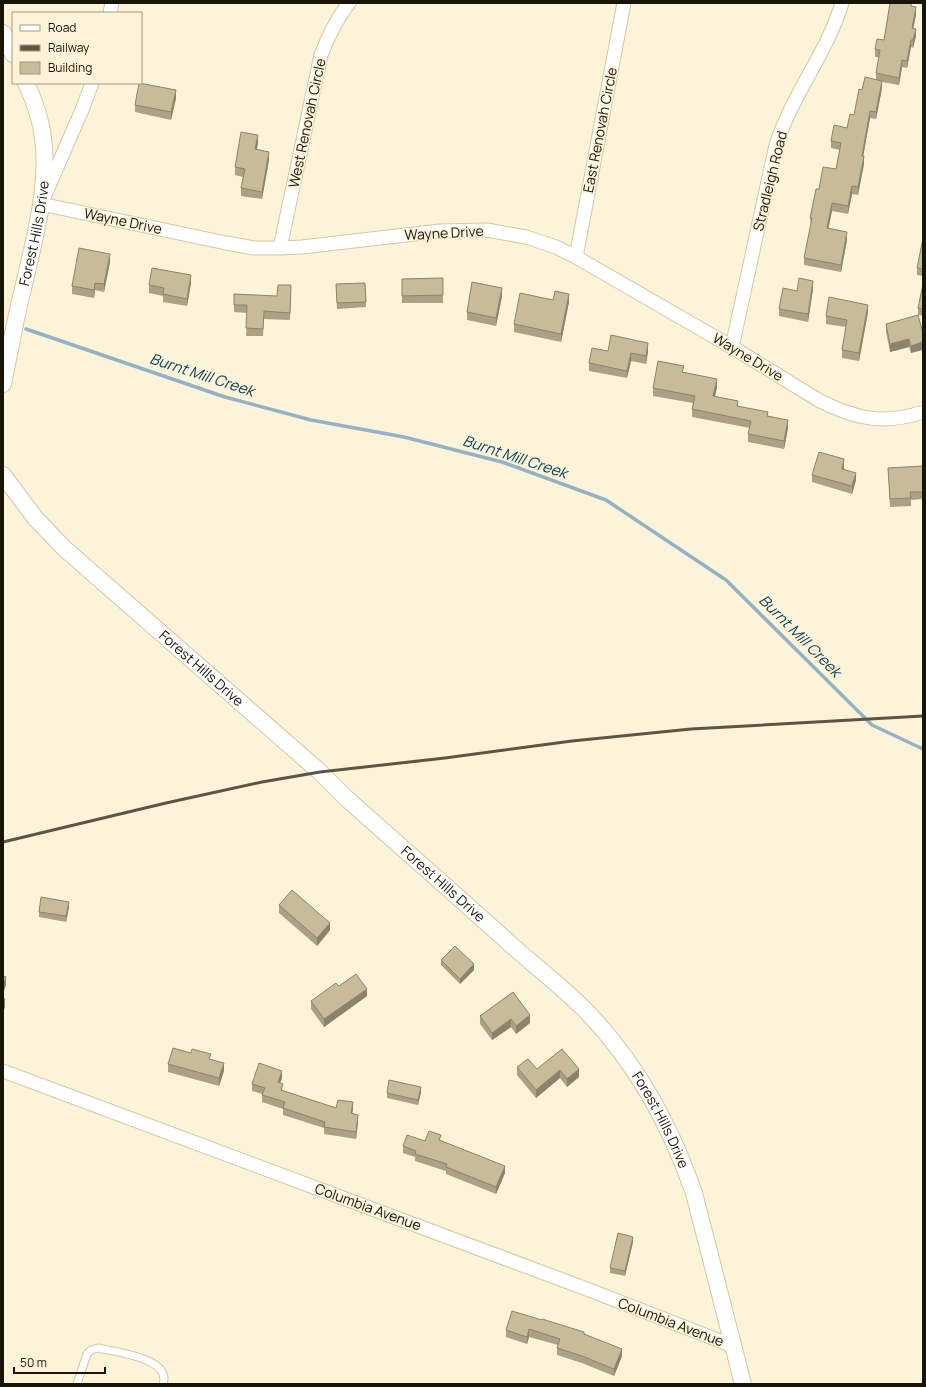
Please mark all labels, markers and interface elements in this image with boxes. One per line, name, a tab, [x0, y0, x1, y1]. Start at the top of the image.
legend	[12, 12, 142, 84]
text: Road	[48, 19, 76, 36]
text: Railway	[48, 39, 90, 56]
street label: West Renovah Circle	[283, 56, 330, 189]
text: Building	[48, 59, 92, 76]
street label: East Renovah Circle	[578, 66, 621, 194]
street label: Stradleigh Road	[748, 129, 791, 233]
street label: Forest Hills Drive	[14, 180, 53, 288]
street label: Wayne Drive	[82, 203, 164, 238]
street label: Wayne Drive	[404, 221, 484, 244]
street label: Wayne Drive	[709, 328, 787, 385]
water label: Burnt Mill Creek	[147, 348, 259, 402]
water label: Burnt Mill Creek	[460, 430, 572, 484]
water label: Burnt Mill Creek	[755, 590, 848, 683]
street label: Forest Hills Drive	[155, 626, 248, 710]
street label: Forest Hills Drive	[397, 841, 490, 926]
street label: Forest Hills Drive	[628, 1068, 694, 1171]
street label: Columbia Avenue	[312, 1178, 424, 1235]
street label: Columbia Avenue	[616, 1293, 727, 1350]
scale bar	[14, 1349, 105, 1375]
text: 50 m	[20, 1354, 47, 1371]

